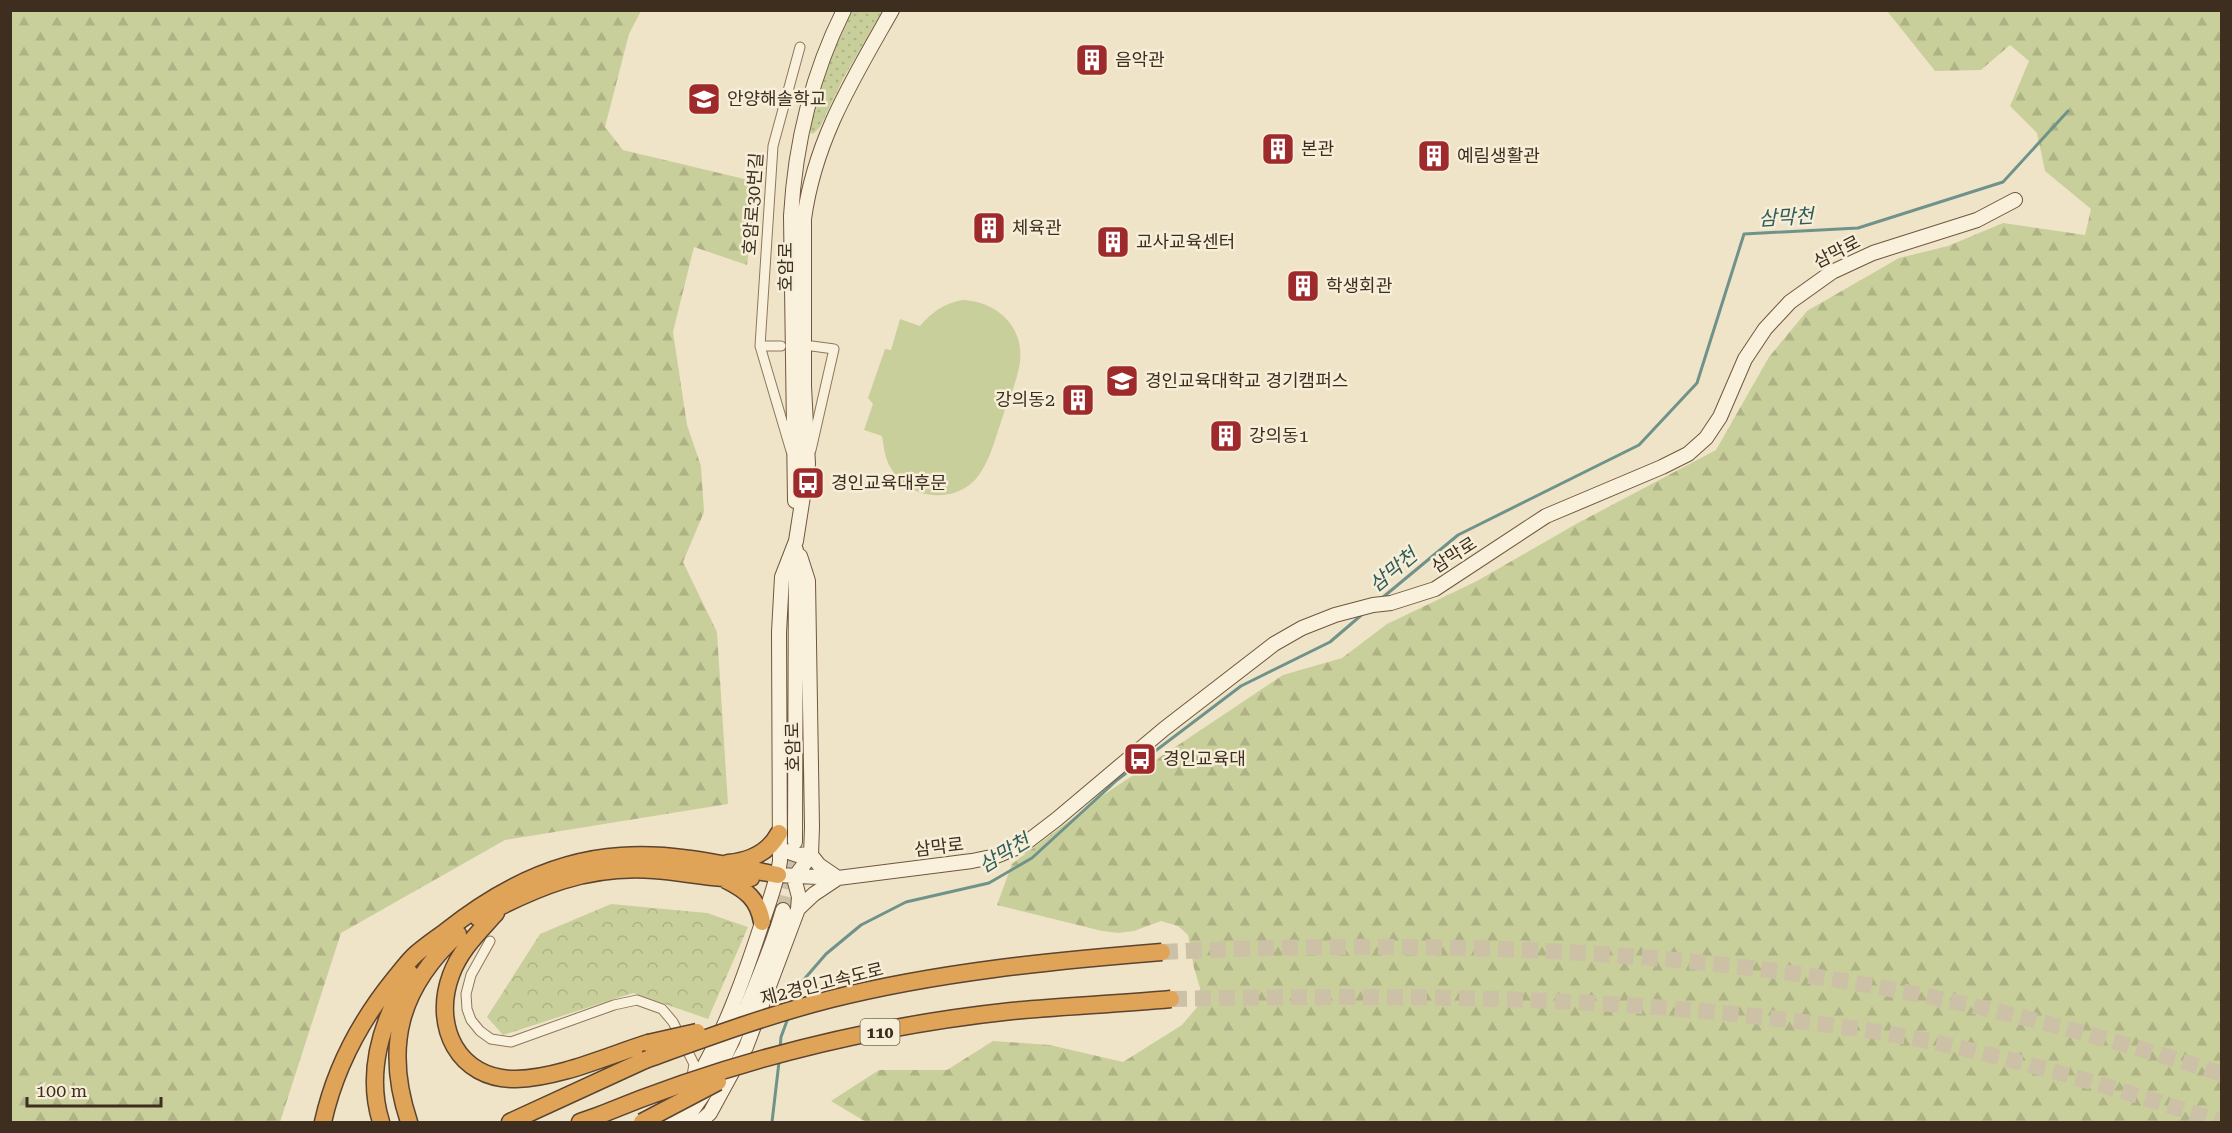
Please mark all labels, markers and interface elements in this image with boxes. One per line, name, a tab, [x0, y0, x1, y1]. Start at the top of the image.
building icon: 음악관	[1074, 42, 1110, 78]
place label: 음악관	[1115, 49, 1165, 70]
school or university icon: 안양해솔학교	[686, 81, 722, 117]
place label: 안양해솔학교	[727, 88, 826, 109]
building icon: 본관	[1260, 131, 1296, 167]
place label: 본관	[1301, 138, 1335, 159]
building icon: 예림생활관	[1416, 138, 1452, 174]
place label: 예림생활관	[1457, 145, 1540, 166]
street label: 호암로30번길	[738, 152, 767, 256]
water label: 삼막천	[1758, 203, 1817, 230]
building icon: 체육관	[971, 210, 1007, 246]
place label: 체육관	[1012, 217, 1062, 238]
building icon: 교사교육센터	[1095, 224, 1131, 260]
place label: 교사교육센터	[1136, 231, 1235, 252]
street label: 삼막로	[1810, 231, 1864, 272]
street label: 호암로	[775, 242, 796, 292]
building icon: 학생회관	[1285, 268, 1321, 304]
place label: 학생회관	[1326, 275, 1393, 296]
school or university icon: 경인교육대학교 경기캠퍼스	[1104, 363, 1140, 399]
place label: 경인교육대학교 경기캠퍼스	[1145, 370, 1348, 391]
building icon: 강의동2	[1060, 382, 1096, 418]
place label: 강의동2	[995, 389, 1055, 410]
building icon: 강의동1	[1208, 418, 1244, 454]
place label: 강의동1	[1249, 425, 1309, 446]
bus stop icon: 경인교육대후문	[790, 465, 826, 501]
place label: 경인교육대후문	[831, 472, 947, 493]
street label: 삼막로	[1427, 532, 1480, 577]
water label: 삼막천	[1364, 541, 1424, 597]
street label: 호암로	[782, 722, 803, 772]
bus stop icon: 경인교육대	[1122, 741, 1158, 777]
place label: 경인교육대	[1163, 748, 1246, 769]
water label: 삼막천	[974, 827, 1036, 878]
street label: 삼막로	[913, 833, 965, 860]
street label: 제2경인고속도로	[758, 958, 886, 1009]
road number: 110	[860, 1019, 900, 1045]
scale bar	[27, 1070, 160, 1108]
text: 100 m	[36, 1080, 87, 1101]

